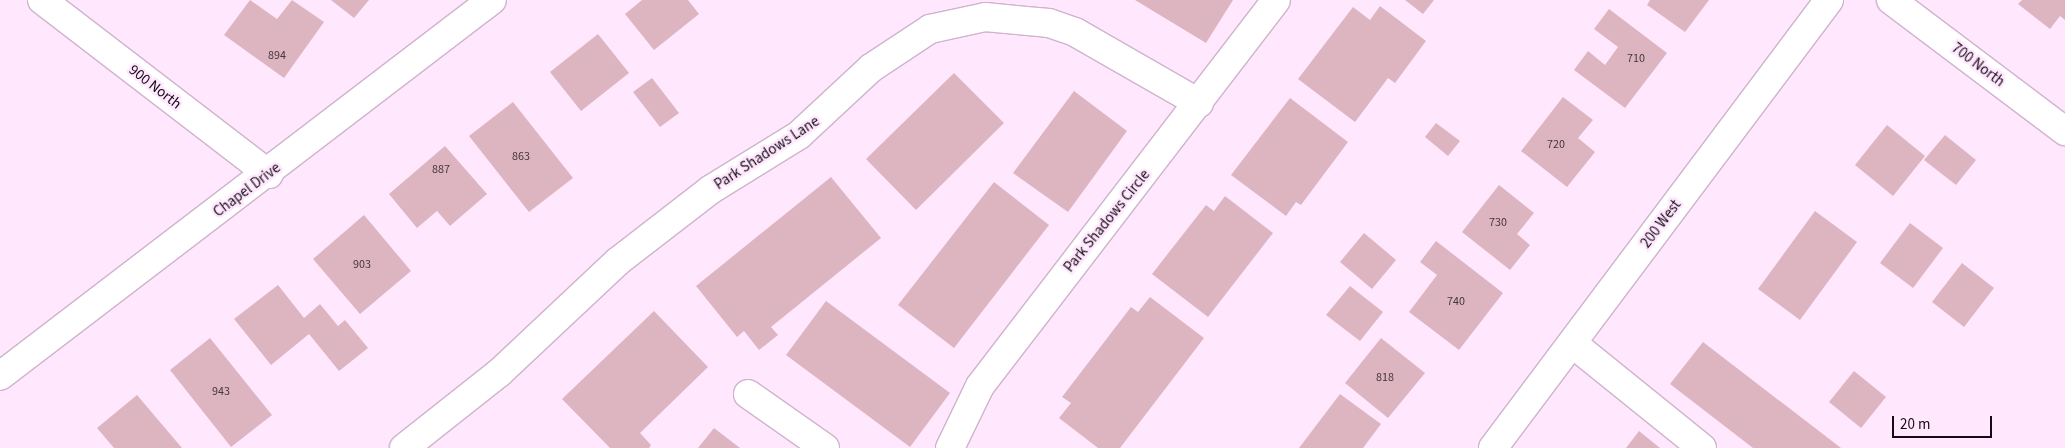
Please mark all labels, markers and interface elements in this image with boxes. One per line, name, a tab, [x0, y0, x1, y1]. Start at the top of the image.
street label: 700 North	[1948, 39, 2008, 91]
house number: 894	[268, 49, 286, 63]
house number: 710	[1627, 52, 1645, 66]
street label: 900 North	[125, 61, 185, 113]
street label: Park Shadows Lane	[711, 112, 823, 194]
house number: 720	[1547, 138, 1565, 152]
house number: 863	[512, 150, 530, 164]
street label: Chapel Drive	[210, 159, 284, 221]
house number: 887	[432, 163, 450, 177]
street label: Park Shadows Circle	[1060, 166, 1154, 276]
street label: 200 West	[1637, 196, 1685, 252]
house number: 730	[1489, 216, 1507, 230]
house number: 903	[353, 258, 371, 272]
house number: 740	[1447, 295, 1465, 309]
house number: 818	[1376, 371, 1394, 385]
house number: 943	[212, 385, 230, 399]
scale bar	[1895, 406, 1995, 438]
text: 20 m	[1900, 414, 1930, 435]

